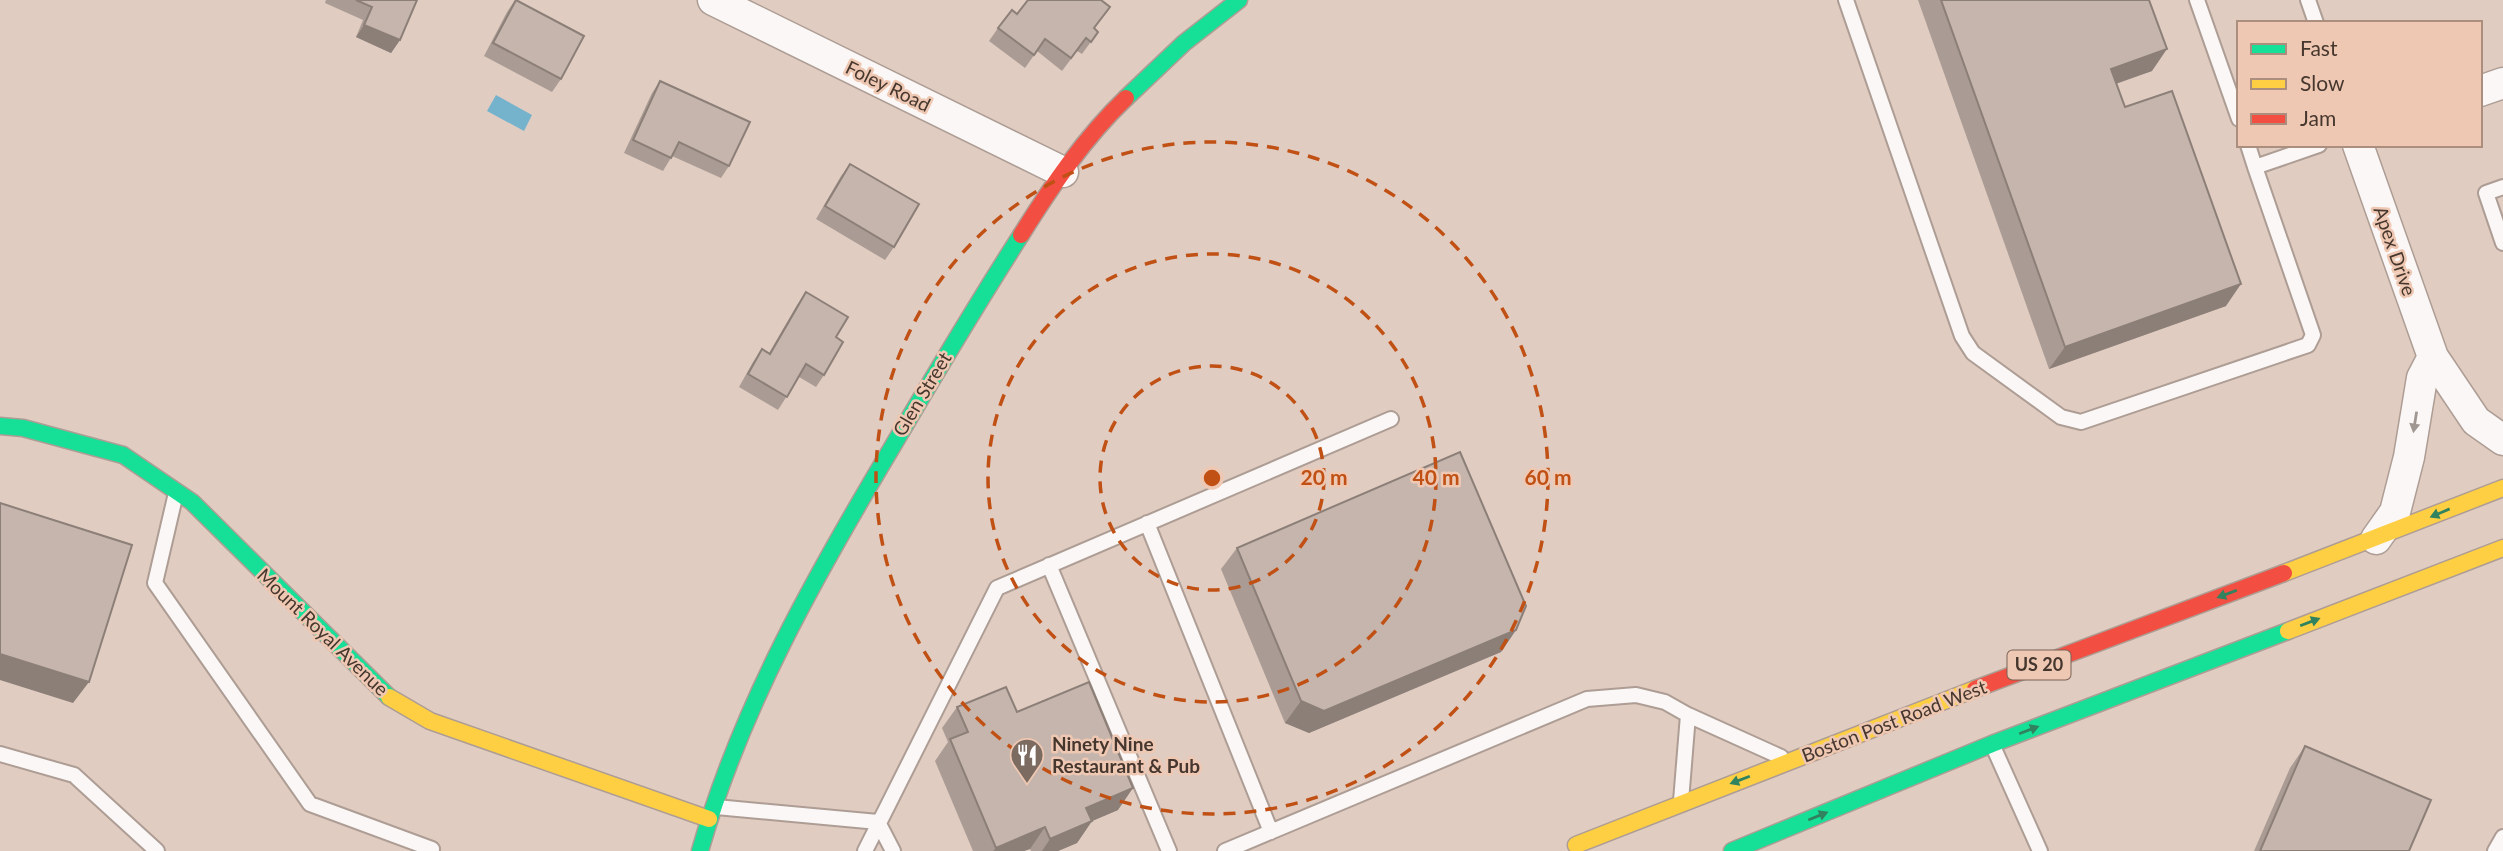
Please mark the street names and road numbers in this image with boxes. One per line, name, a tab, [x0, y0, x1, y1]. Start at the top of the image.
street label: Foley Road	[842, 55, 934, 116]
street label: Apex Drive	[2369, 203, 2421, 299]
street label: Glen Street	[888, 347, 956, 440]
street label: Mount Royal Avenue	[253, 563, 394, 700]
road number: US 20	[2008, 650, 2070, 680]
street label: Boston Post Road West	[1798, 675, 1990, 766]

